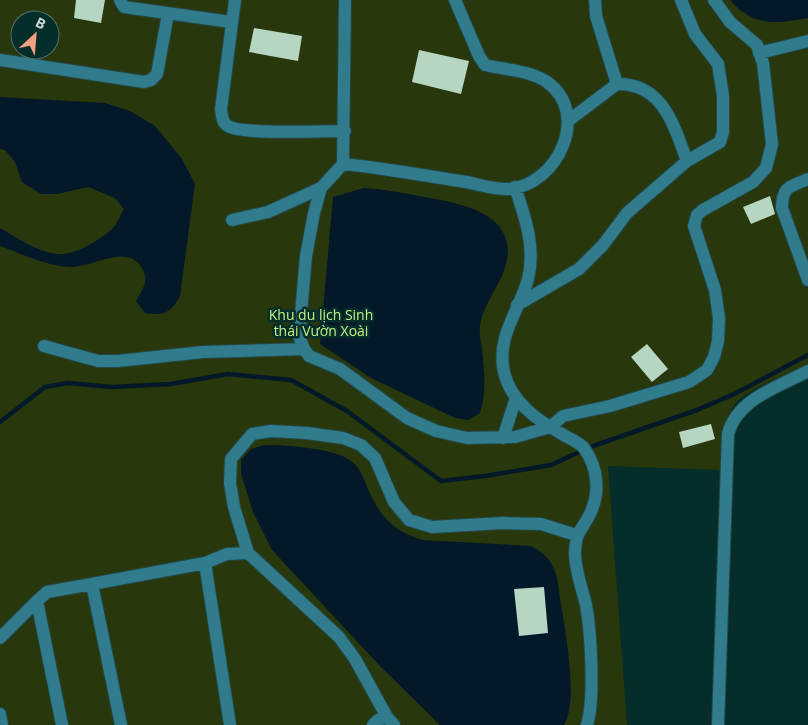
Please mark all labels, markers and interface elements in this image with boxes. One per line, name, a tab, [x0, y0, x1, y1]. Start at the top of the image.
north arrow	[10, 10, 60, 60]
text: B	[33, 12, 49, 33]
park label: Khu du lịch Sinh thái Vườn Xoài	[269, 305, 373, 340]

